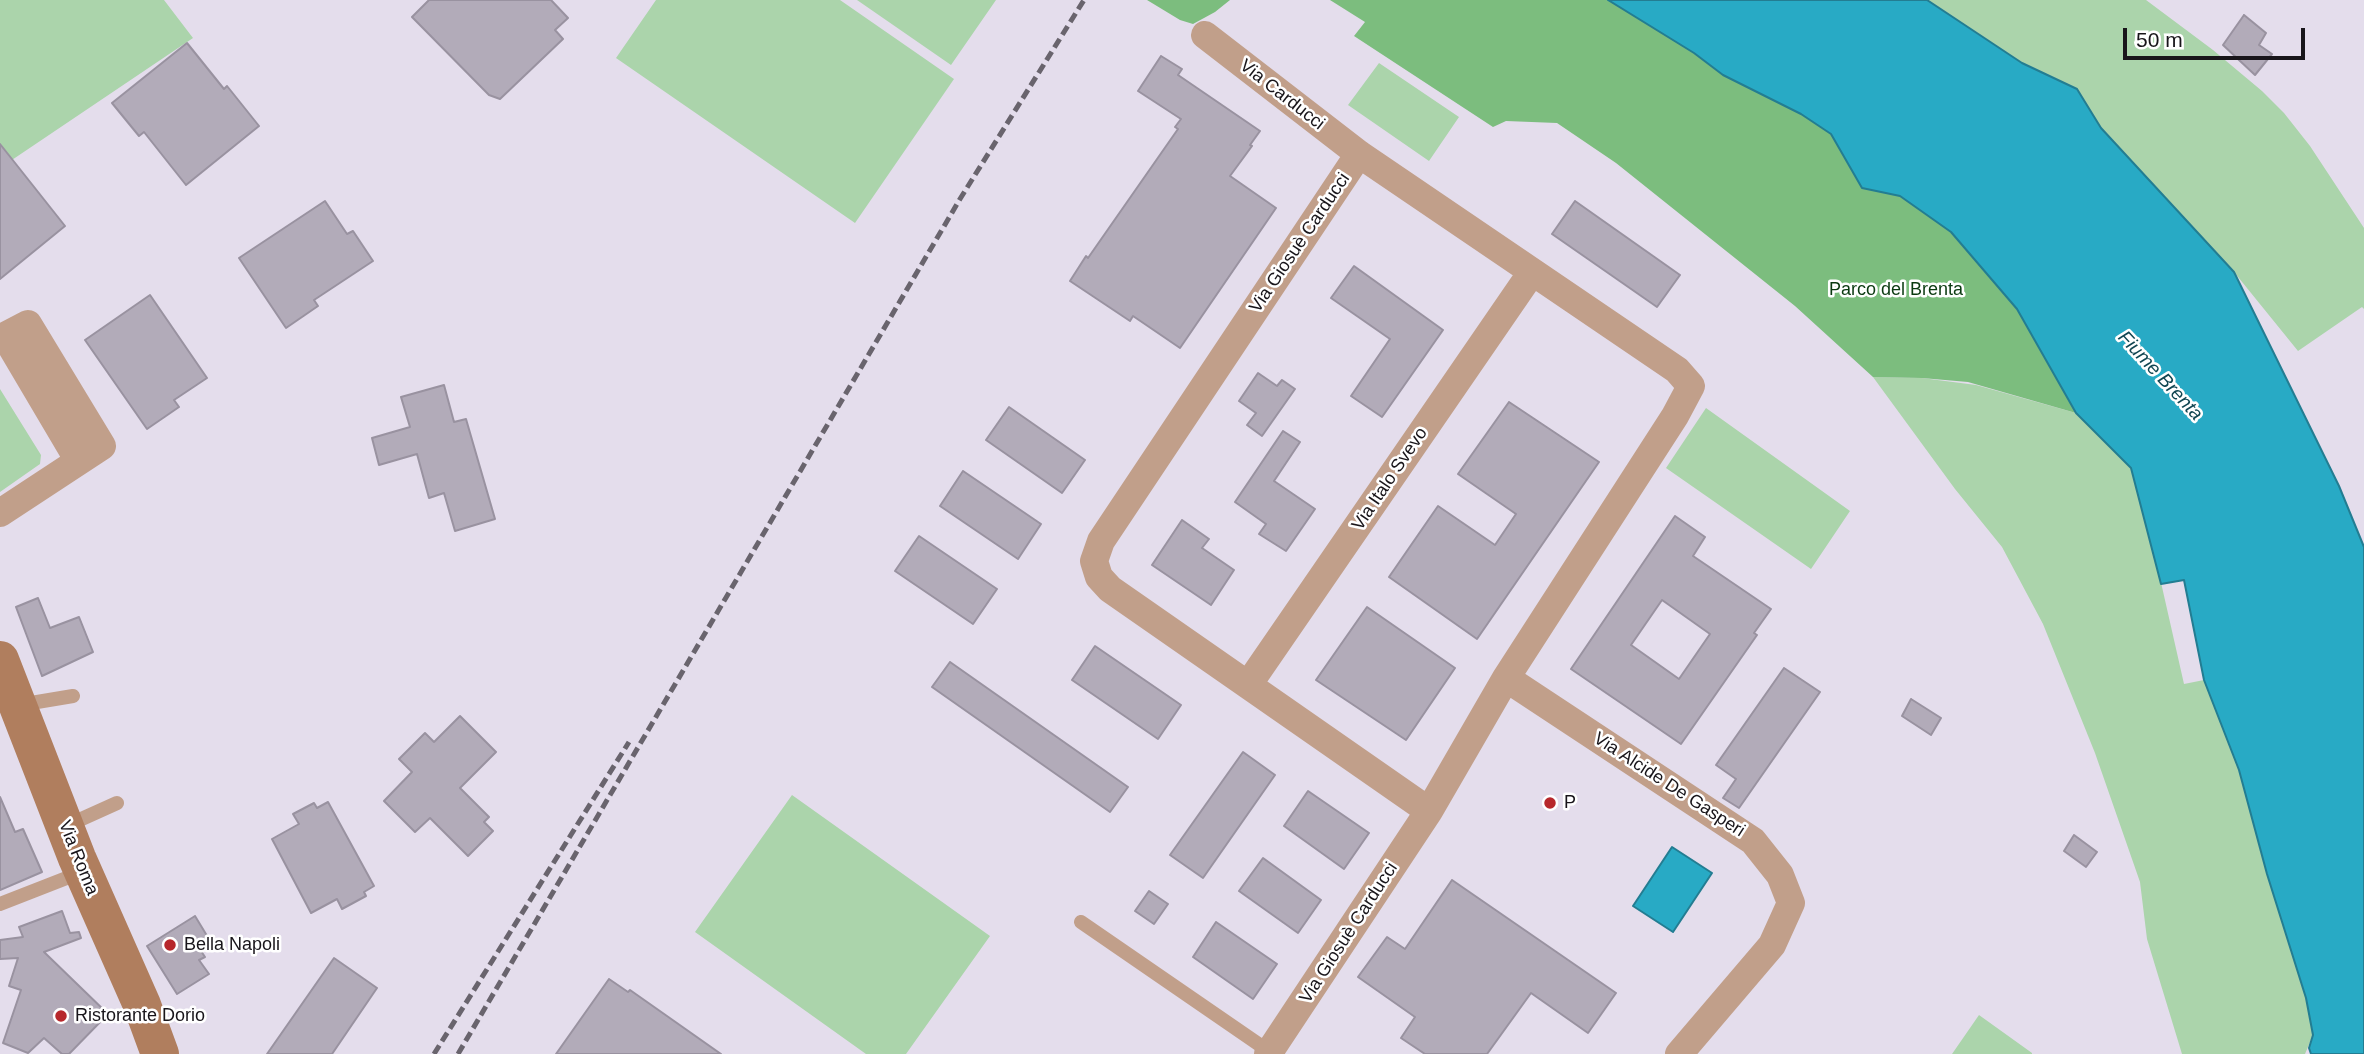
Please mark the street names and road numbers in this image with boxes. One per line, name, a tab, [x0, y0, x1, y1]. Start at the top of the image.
street label: Via Carducci	[1235, 55, 1329, 135]
street label: Via Giosuè Carducci	[1245, 169, 1355, 317]
street label: Via Italo Svevo	[1348, 423, 1432, 535]
street label: Via Alcide De Gasperi	[1589, 728, 1749, 842]
street label: Via Roma	[53, 817, 103, 899]
street label: Via Giosuè Carducci	[1295, 858, 1403, 1008]

